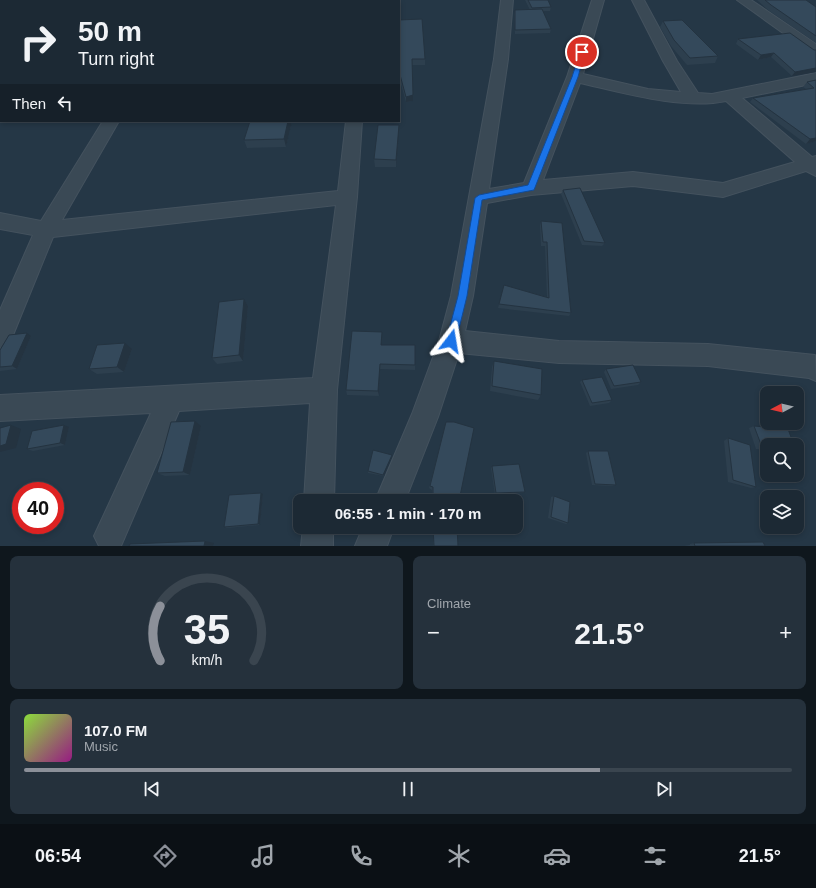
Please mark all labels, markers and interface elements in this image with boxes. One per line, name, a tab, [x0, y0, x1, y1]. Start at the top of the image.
icon: right	[12, 16, 64, 68]
text: 50 m	[78, 16, 142, 47]
pin	[565, 35, 599, 69]
icon: arrive	[571, 41, 593, 63]
text: Turn right	[78, 49, 154, 69]
icon: left	[54, 92, 76, 114]
text: Then	[12, 95, 46, 112]
position arrow	[430, 320, 472, 362]
north arrow	[760, 386, 804, 430]
map controls	[760, 386, 804, 534]
button: search	[760, 438, 804, 482]
speed limit sign: 40	[12, 482, 64, 534]
button: layers	[760, 490, 804, 534]
text: 06:55 · 1 min · 170 m	[335, 505, 481, 522]
text: Climate	[427, 596, 471, 611]
text: 35	[183, 605, 230, 652]
text: 21.5°	[574, 617, 645, 650]
text: −	[427, 620, 440, 645]
text: +	[779, 620, 792, 645]
text: km/h	[191, 651, 222, 667]
text: 107.0 FM	[84, 722, 147, 739]
text: Music	[84, 739, 118, 754]
icon: previous	[141, 778, 163, 800]
icon: pause	[397, 778, 419, 800]
icon: next	[653, 778, 675, 800]
icon: directions	[151, 842, 179, 870]
icon: music	[249, 842, 277, 870]
icon: phone	[347, 842, 375, 870]
icon: climate	[445, 842, 473, 870]
icon: car	[543, 842, 571, 870]
icon: filters	[641, 842, 669, 870]
text: 06:54	[35, 846, 81, 866]
text: 21.5°	[739, 846, 781, 866]

